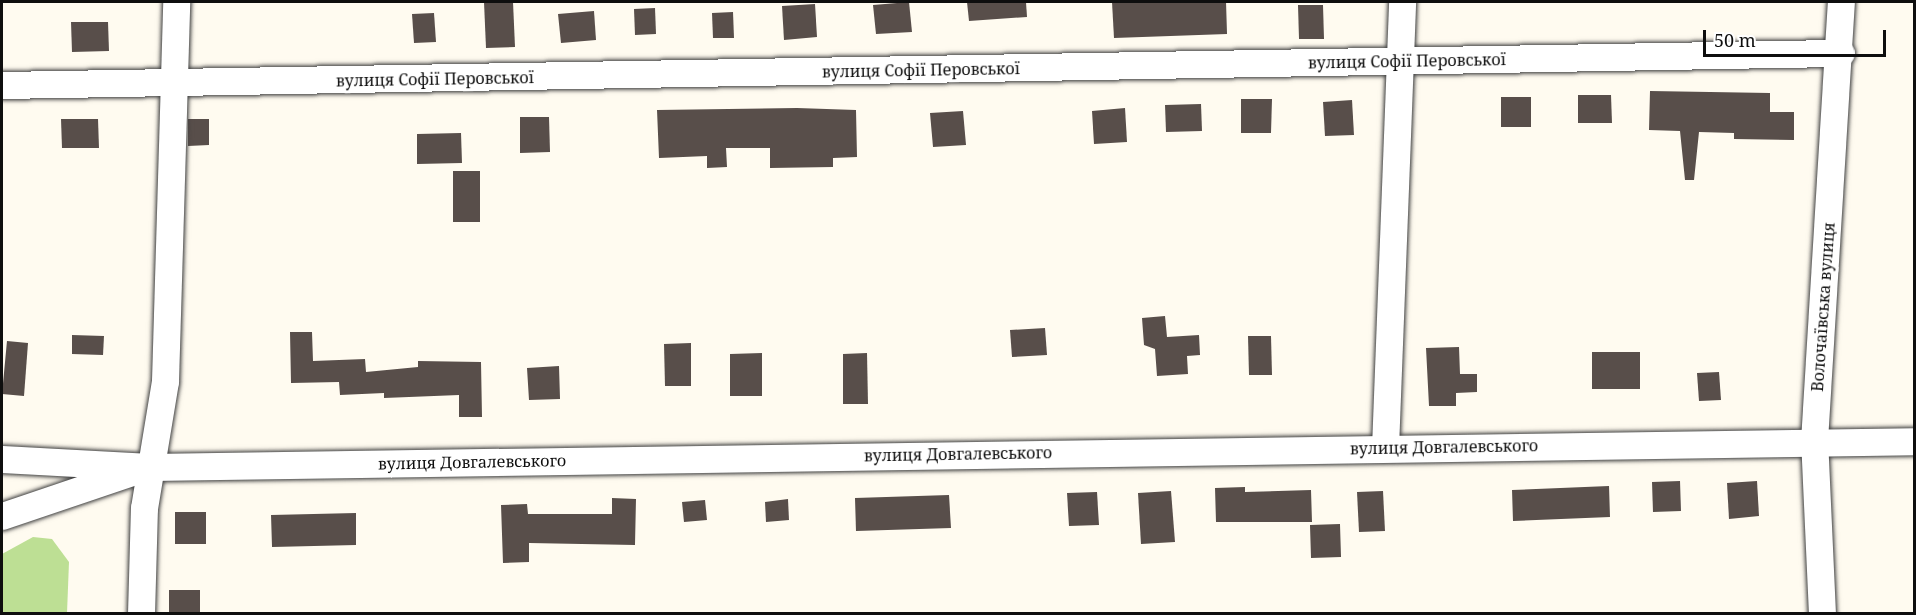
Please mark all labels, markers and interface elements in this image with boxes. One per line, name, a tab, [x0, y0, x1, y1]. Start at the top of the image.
scale bar	[1706, 18, 1889, 56]
text: 50 m	[1714, 28, 1756, 52]
street label: вулиця Софії Перовської	[1308, 50, 1506, 72]
street label: вулиця Софії Перовської	[822, 59, 1020, 81]
street label: вулиця Софії Перовської	[336, 68, 534, 90]
street label: Волочаївська вулиця	[1807, 222, 1839, 392]
street label: вулиця Довгалевського	[1350, 436, 1538, 458]
street label: вулиця Довгалевського	[864, 443, 1052, 465]
street label: вулиця Довгалевського	[378, 451, 566, 473]

